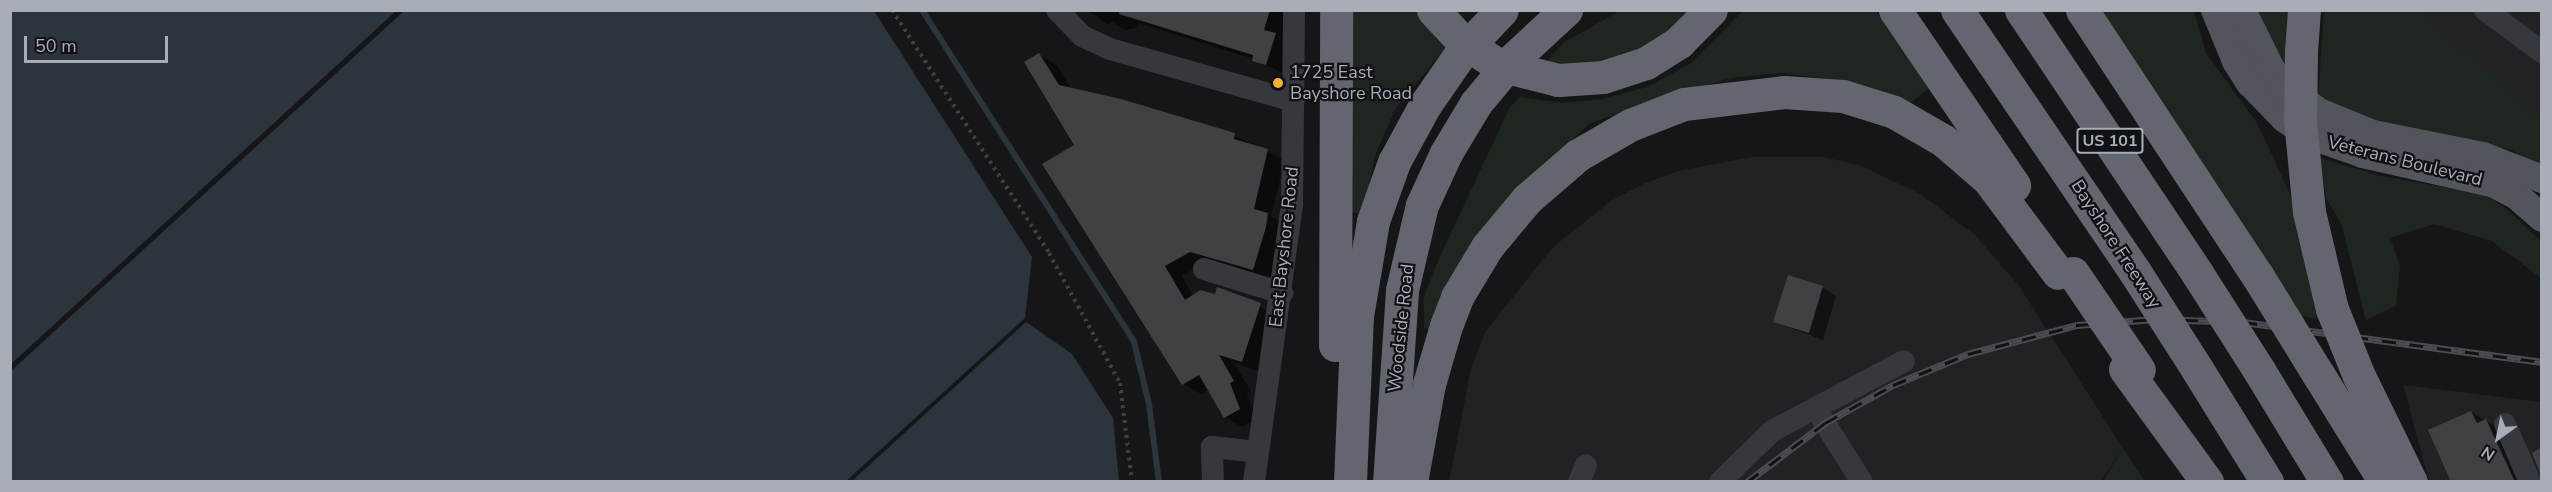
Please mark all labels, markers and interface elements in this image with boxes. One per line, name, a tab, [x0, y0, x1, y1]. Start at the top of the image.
scale bar	[27, 24, 171, 62]
text: 50 m	[35, 34, 77, 58]
place label: 1725 East Bayshore Road	[1290, 62, 1412, 104]
marker: 1725 East Bayshore Road	[1271, 76, 1285, 90]
road number: US 101	[2076, 128, 2144, 154]
street label: Veterans Boulevard	[2325, 131, 2485, 191]
street label: East Bayshore Road	[1265, 166, 1303, 328]
street label: Bayshore Freeway	[2066, 176, 2166, 312]
street label: Woodside Road	[1384, 263, 1418, 393]
north arrow	[2468, 408, 2528, 468]
text: N	[2477, 441, 2499, 466]

